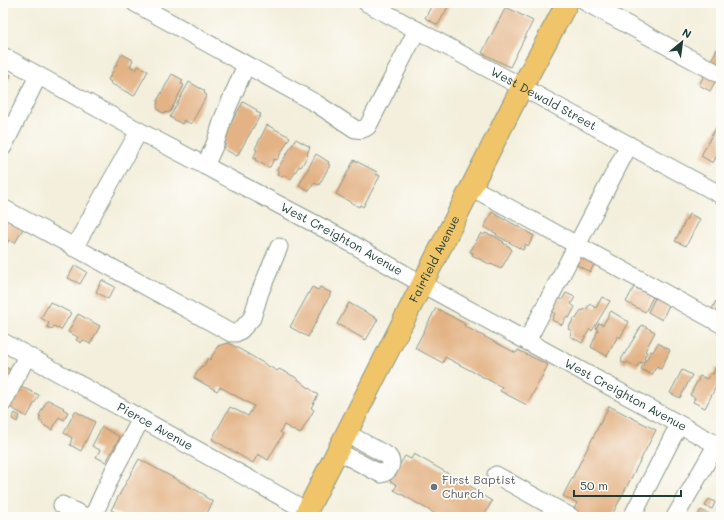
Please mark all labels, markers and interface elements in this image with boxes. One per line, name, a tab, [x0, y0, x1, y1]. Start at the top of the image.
north arrow	[662, 22, 702, 62]
text: N	[680, 24, 694, 41]
street label: West Dewald Street	[488, 63, 600, 133]
street label: West Creighton Avenue	[278, 198, 406, 278]
street label: Fairfield Avenue	[405, 212, 463, 305]
street label: West Creighton Avenue	[562, 354, 690, 434]
street label: Pierce Avenue	[115, 398, 196, 453]
place label: First Baptist Church	[442, 471, 516, 501]
scale bar	[574, 472, 681, 498]
text: 50 m	[580, 477, 608, 493]
marker: First Baptist Church	[429, 482, 439, 492]

